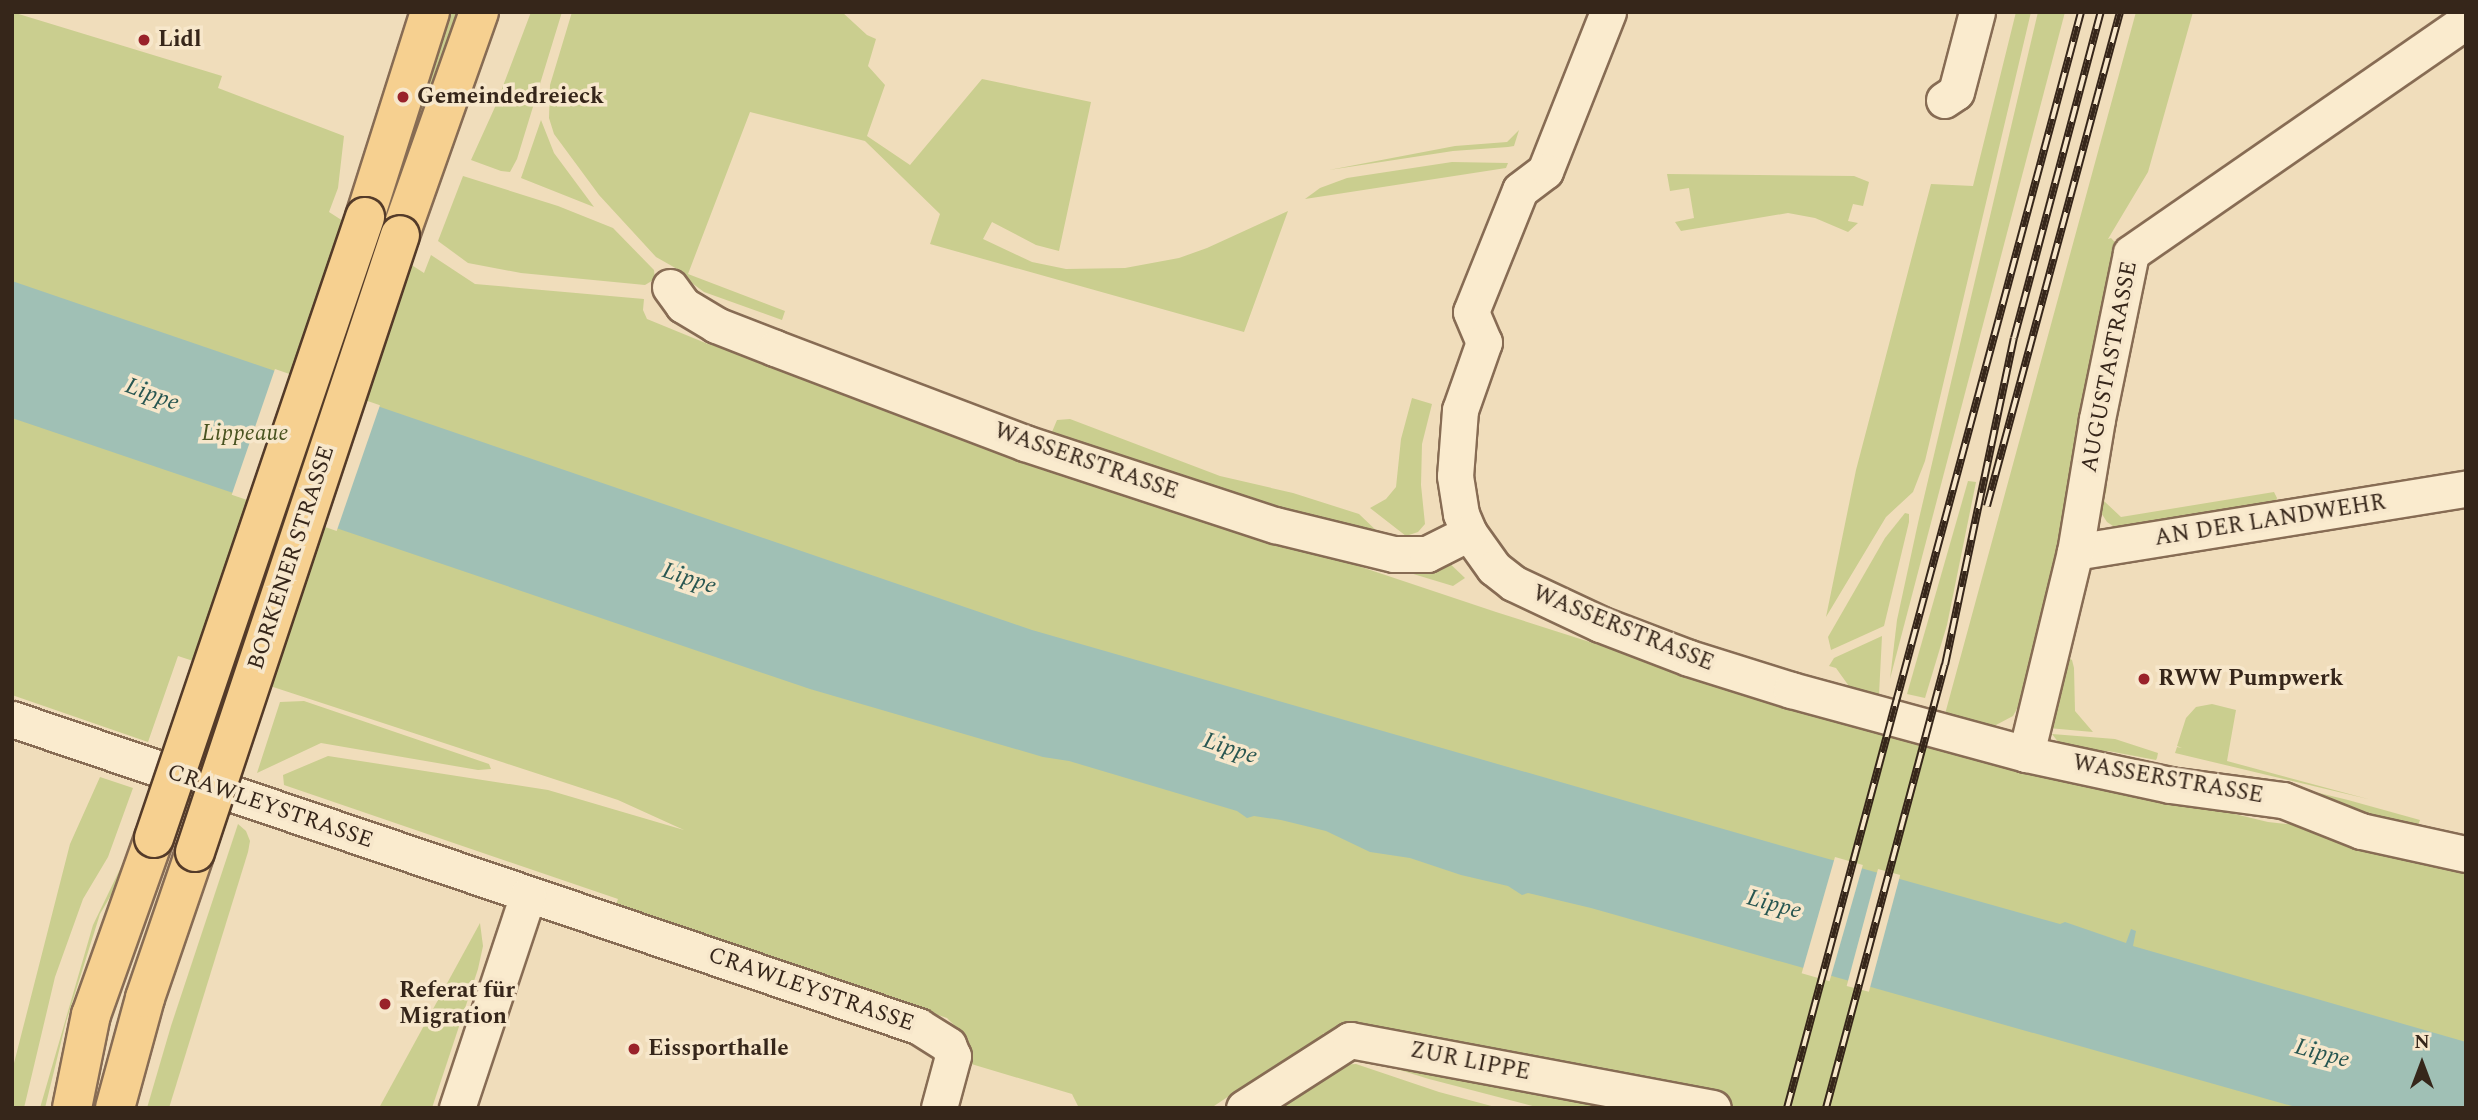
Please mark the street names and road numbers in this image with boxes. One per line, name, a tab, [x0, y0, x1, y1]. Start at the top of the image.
street label: AUGUSTASTRASSE	[2076, 259, 2144, 475]
street label: WASSERSTRASSE	[990, 418, 1182, 506]
street label: BORKENER STRASSE	[243, 442, 341, 674]
street label: AN DER LANDWEHR	[2153, 489, 2387, 553]
street label: WASSERSTRASSE	[1528, 580, 1718, 678]
street label: WASSERSTRASSE	[2071, 750, 2265, 810]
street label: CRAWLEYSTRASSE	[164, 759, 376, 855]
street label: CRAWLEYSTRASSE	[705, 942, 917, 1038]
street label: ZUR LIPPE	[1408, 1037, 1532, 1087]

